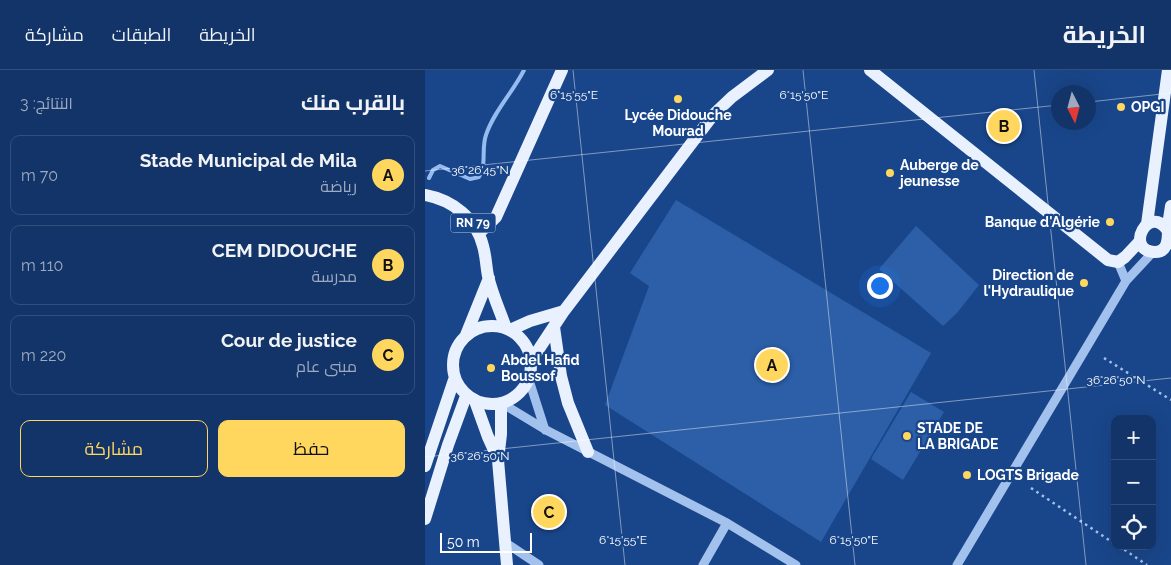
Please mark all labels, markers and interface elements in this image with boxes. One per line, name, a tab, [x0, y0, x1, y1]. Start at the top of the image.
text: الخريطة	[1063, 20, 1146, 49]
text: مشاركة	[25, 24, 84, 45]
text: الطبقات	[112, 24, 171, 45]
text: الخريطة	[199, 24, 256, 45]
north arrow	[1051, 85, 1096, 130]
text: 6°15'55"E	[550, 88, 598, 102]
text: 6°15'50"E	[780, 88, 828, 102]
text: بالقرب منك	[301, 90, 405, 115]
marker: Lycée Didouche Mourad	[672, 93, 684, 105]
text: النتائج: 3	[20, 94, 73, 113]
place label: OPGI	[1131, 99, 1164, 115]
marker: OPGI	[1115, 101, 1127, 113]
place label: Lycée Didouche Mourad	[624, 107, 732, 139]
pin: B	[988, 107, 1020, 145]
text: Stade Municipal de Mila	[140, 149, 357, 171]
place label: Auberge de jeunesse	[898, 157, 979, 189]
text: 36°26'45"N	[451, 163, 509, 177]
text: 70 m	[21, 166, 58, 185]
text: A	[383, 166, 393, 185]
marker: Auberge de jeunesse	[884, 167, 896, 179]
text: رياضة	[320, 177, 357, 196]
road number: RN 79	[451, 214, 495, 232]
place label: Banque d'Algérie	[985, 214, 1101, 230]
marker: Banque d'Algérie	[1104, 216, 1116, 228]
text: CEM DIDOUCHE	[212, 239, 357, 261]
text: 110 m	[21, 256, 63, 275]
text: B	[383, 256, 393, 275]
text: مدرسة	[311, 267, 357, 286]
place label: Direction de l'Hydraulique	[984, 267, 1075, 299]
your location	[867, 273, 893, 299]
marker: Direction de l'Hydraulique	[1078, 277, 1090, 289]
text: Cour de justice	[221, 329, 357, 351]
text: 220 m	[21, 346, 66, 365]
text: C	[383, 346, 394, 365]
pin: A	[756, 346, 788, 384]
place label: Abdel Hafid Boussof	[501, 352, 579, 384]
text: مبنى عام	[296, 357, 357, 376]
marker: Abdel Hafid Boussof	[485, 362, 497, 374]
text: 36°26'50"N	[1086, 373, 1146, 387]
map controls	[1111, 415, 1156, 550]
button: +	[1111, 415, 1156, 460]
button: مشاركة	[20, 420, 208, 477]
button: حفظ	[218, 420, 405, 477]
place label: STADE DE LA BRIGADE	[917, 420, 998, 452]
marker: STADE DE LA BRIGADE	[901, 430, 913, 442]
text: 36°26'50"N	[450, 449, 510, 463]
button: −	[1111, 460, 1156, 505]
place label: LOGTS Brigade	[977, 467, 1080, 483]
marker: LOGTS Brigade	[961, 469, 973, 481]
pin: C	[533, 493, 565, 531]
button: locate	[1111, 505, 1156, 550]
scale bar	[440, 530, 533, 553]
text: 6°15'55"E	[599, 533, 647, 547]
text: 6°15'50"E	[830, 533, 878, 547]
text: 50 m	[447, 534, 480, 550]

